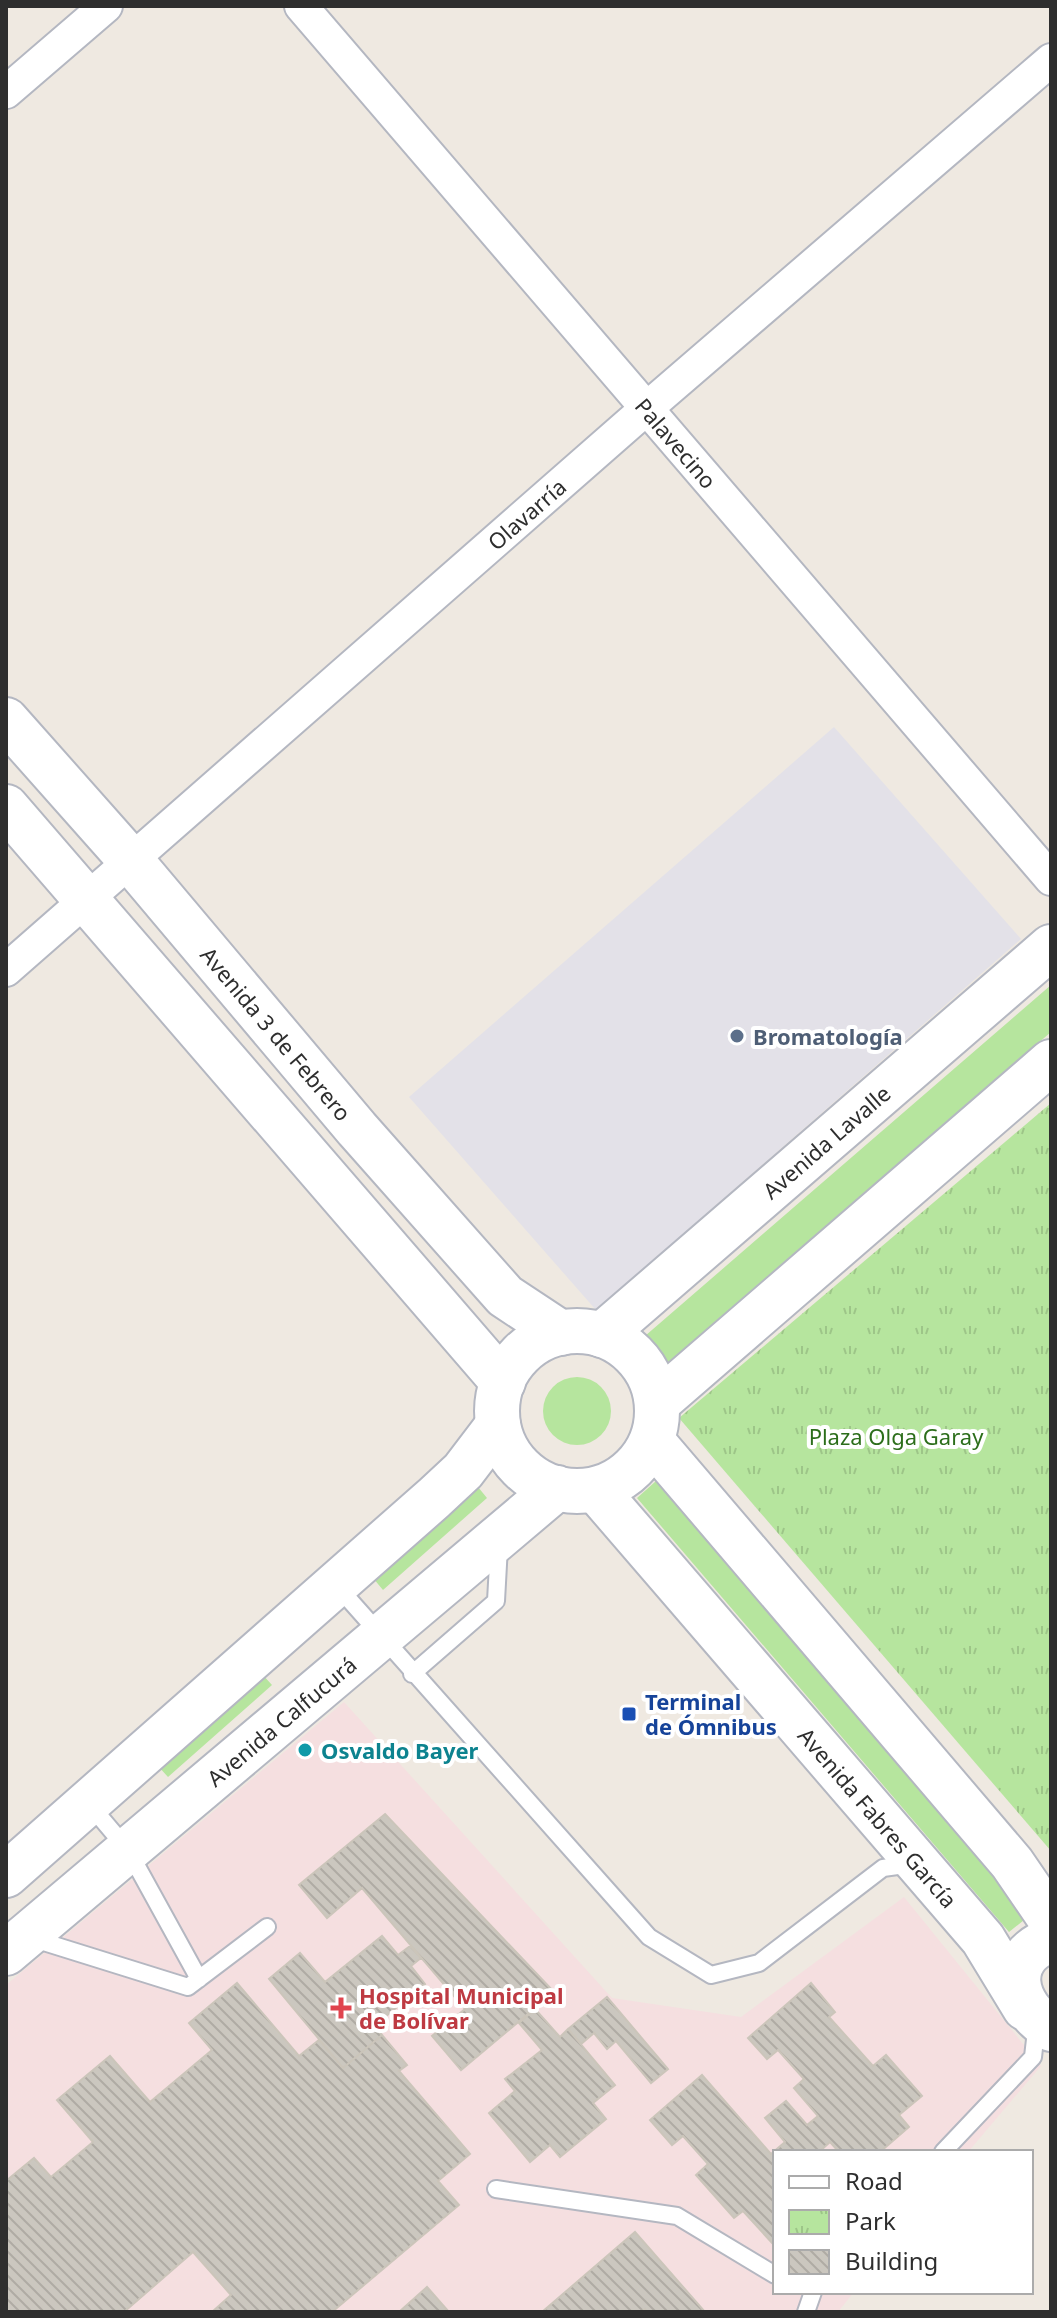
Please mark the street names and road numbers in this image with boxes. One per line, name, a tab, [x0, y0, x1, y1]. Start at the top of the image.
street label: Palavecino	[629, 391, 724, 495]
street label: Olavarría	[481, 471, 572, 556]
street label: Avenida 3 de Febrero	[194, 940, 358, 1127]
street label: Avenida Lavalle	[756, 1078, 896, 1205]
street label: Avenida Calfucurá	[200, 1649, 362, 1793]
street label: Avenida Fabres García	[792, 1721, 964, 1914]

